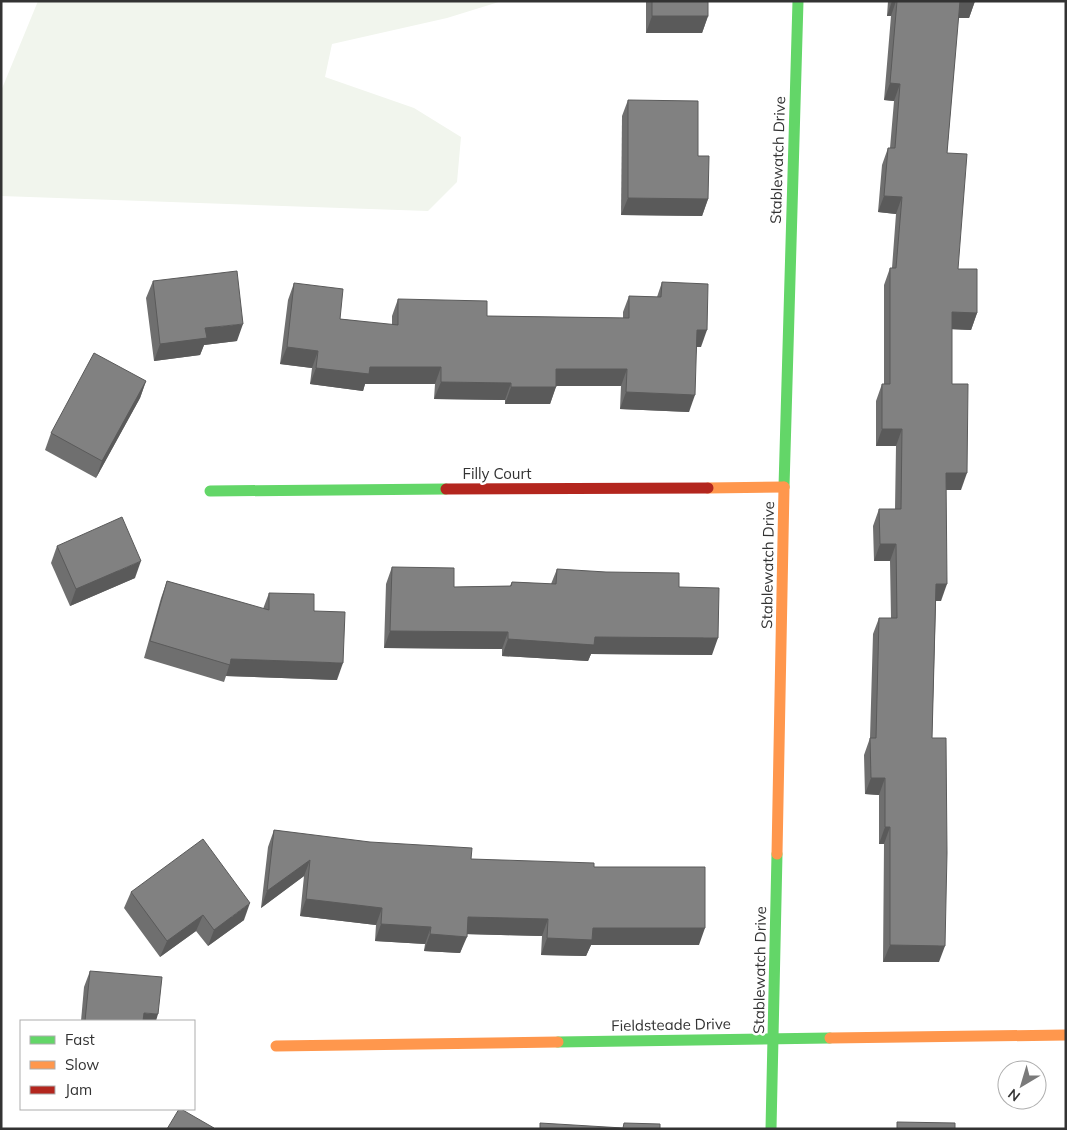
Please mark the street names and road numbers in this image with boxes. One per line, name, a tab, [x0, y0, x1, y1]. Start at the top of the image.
street label: Stablewatch Drive	[766, 96, 789, 224]
street label: Filly Court	[462, 464, 532, 483]
street label: Stablewatch Drive	[757, 501, 778, 629]
street label: Stablewatch Drive	[749, 906, 770, 1034]
street label: Fieldsteade Drive	[611, 1014, 731, 1035]

